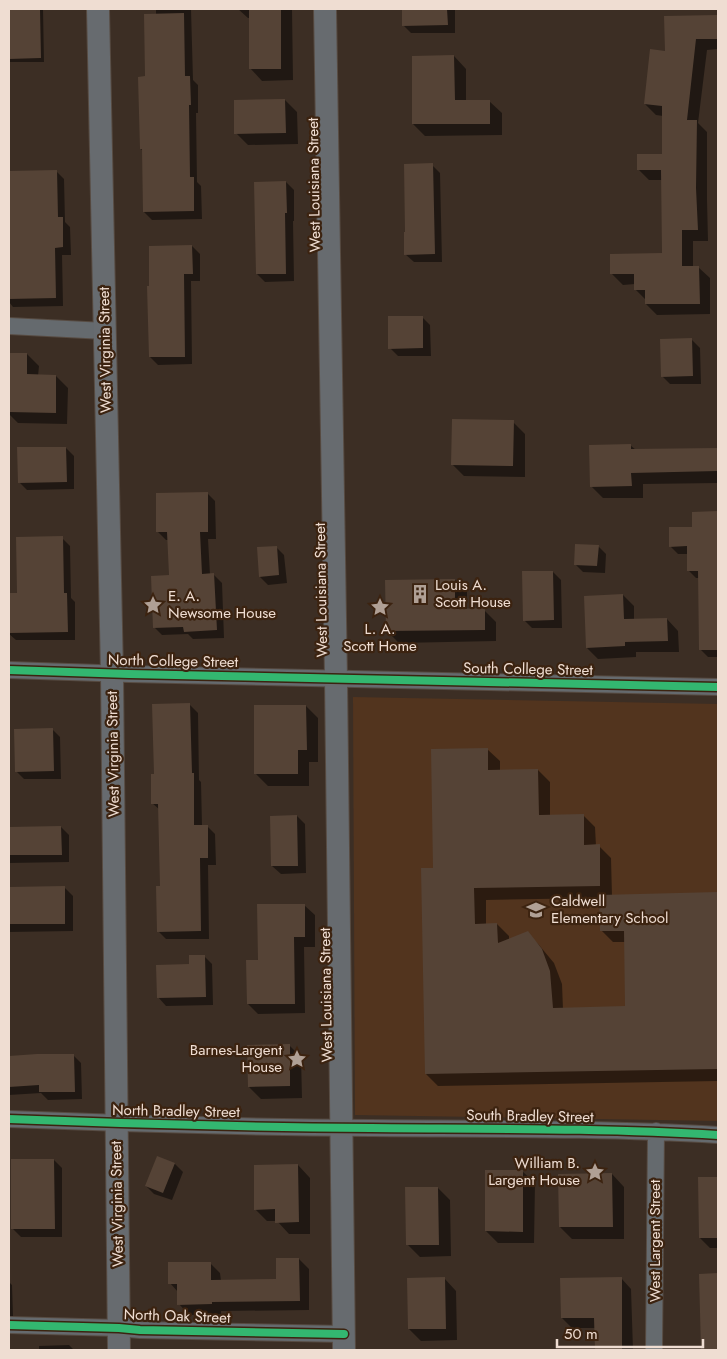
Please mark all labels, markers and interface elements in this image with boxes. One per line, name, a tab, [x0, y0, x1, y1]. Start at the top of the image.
street label: West Louisiana Street	[302, 117, 326, 253]
street label: West Virginia Street	[93, 286, 117, 413]
street label: West Louisiana Street	[309, 522, 333, 658]
place label: Louis A. Scott House	[435, 574, 511, 613]
building icon: Louis A. Scott House	[409, 583, 431, 605]
place label: E. A. Newsome House	[168, 585, 276, 624]
place icon: E. A. Newsome House	[142, 594, 164, 616]
place icon: L. A. Scott Home	[369, 596, 391, 618]
place label: L. A. Scott Home	[343, 618, 417, 657]
street label: North College Street	[108, 649, 239, 673]
street label: South College Street	[463, 657, 594, 681]
street label: West Virginia Street	[101, 690, 125, 817]
place label: Caldwell Elementary School	[551, 890, 668, 929]
school or university icon: Caldwell Elementary School	[525, 899, 547, 921]
street label: West Louisiana Street	[314, 927, 338, 1063]
place label: Barnes-Largent House	[190, 1039, 282, 1078]
place icon: Barnes-Largent House	[286, 1048, 308, 1070]
street label: North Bradley Street	[112, 1099, 241, 1123]
street label: South Bradley Street	[466, 1104, 594, 1128]
street label: West Virginia Street	[105, 1140, 129, 1267]
place label: William B. Largent House	[488, 1152, 580, 1191]
place icon: William B. Largent House	[584, 1161, 606, 1183]
street label: West Largent Street	[644, 1179, 666, 1302]
street label: North Oak Street	[123, 1303, 231, 1329]
scale bar	[557, 1316, 703, 1348]
text: 50 m	[564, 1323, 598, 1345]

